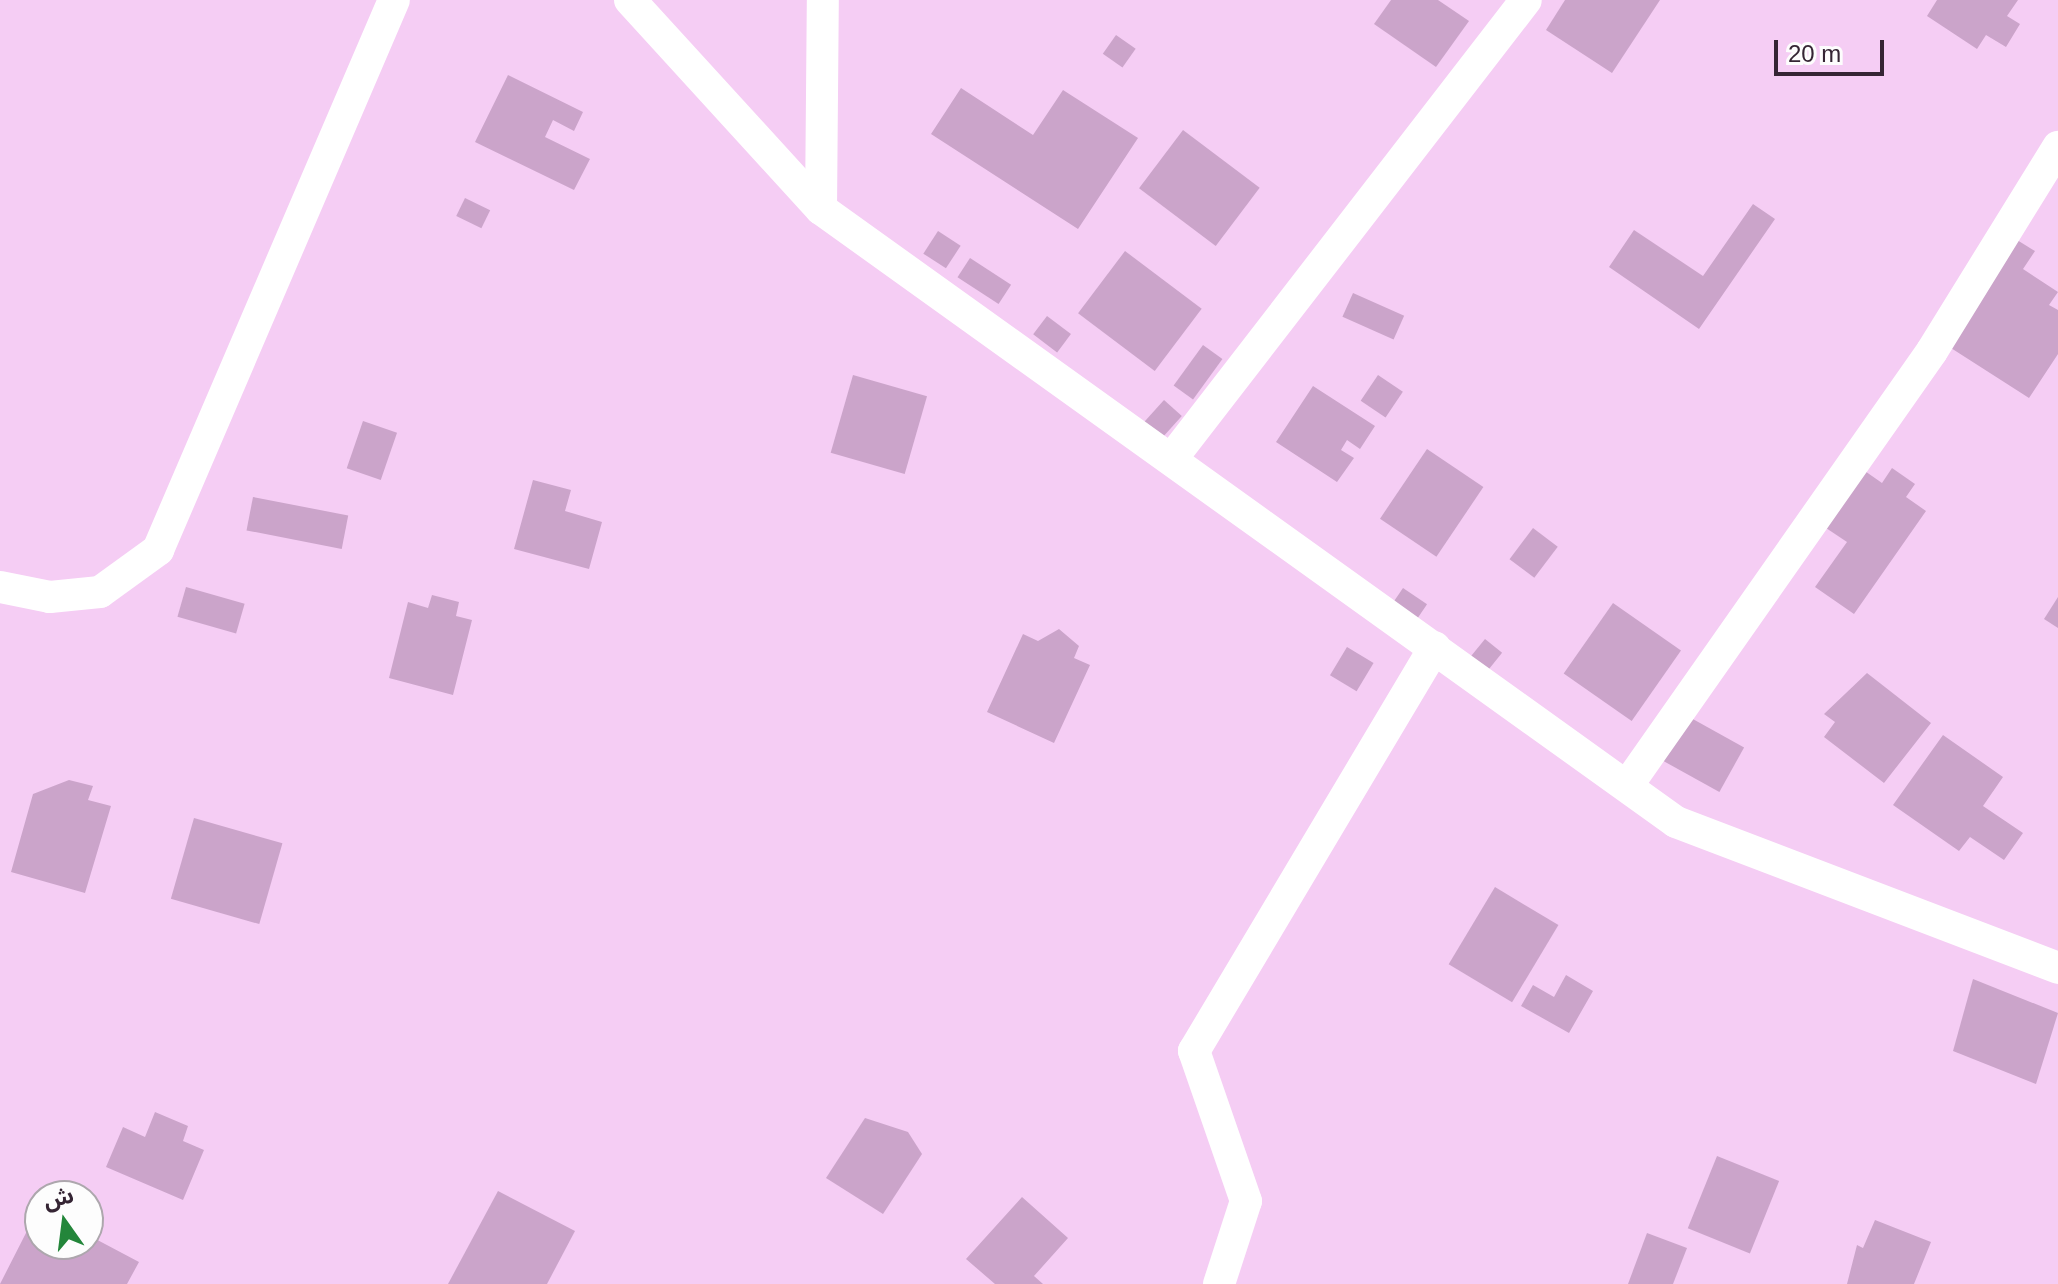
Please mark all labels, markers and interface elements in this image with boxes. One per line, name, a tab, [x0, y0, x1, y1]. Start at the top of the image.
scale bar	[1778, 24, 1888, 74]
text: 20 m	[1788, 40, 1841, 67]
north arrow	[24, 1180, 104, 1260]
text: ش	[41, 1182, 76, 1214]

